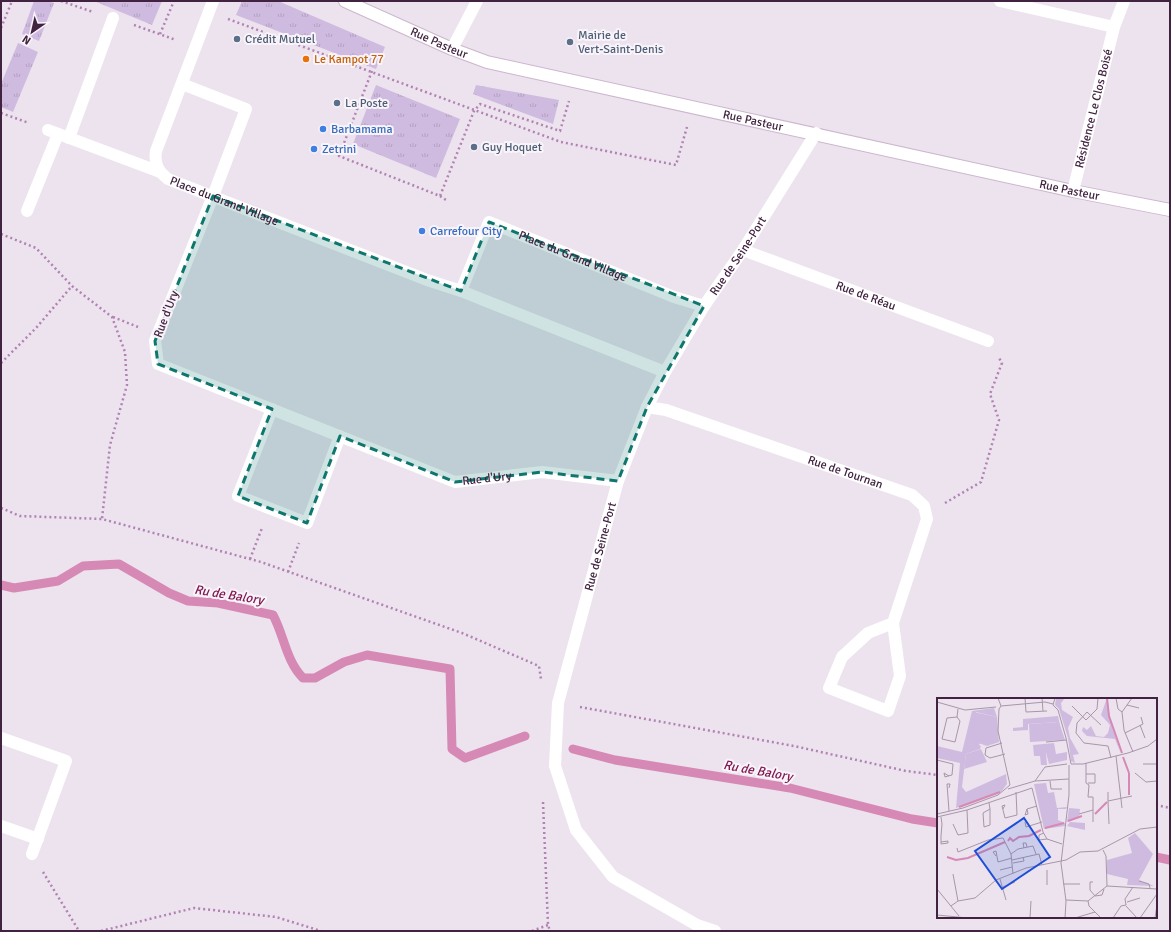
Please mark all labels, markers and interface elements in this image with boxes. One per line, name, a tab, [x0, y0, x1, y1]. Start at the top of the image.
north arrow	[12, 12, 52, 52]
street label: Rue Pasteur	[408, 24, 470, 62]
place label: Mairie de Vert-Saint-Denis	[578, 28, 663, 57]
text: N	[20, 32, 33, 47]
place label: Crédit Mutuel	[245, 32, 316, 47]
marker: Crédit Mutuel	[232, 34, 242, 44]
marker: Mairie de Vert-Saint-Denis	[565, 37, 575, 47]
street label: Résidence Le Clos Boisé	[1072, 48, 1116, 170]
place label: Le Kampot 77	[314, 52, 384, 67]
marker: Le Kampot 77	[301, 54, 311, 64]
place label: La Poste	[345, 96, 388, 111]
marker: La Poste	[332, 98, 342, 108]
street label: Rue Pasteur	[721, 107, 785, 135]
place label: Barbamama	[331, 122, 392, 137]
marker: Barbamama	[318, 124, 328, 134]
place label: Guy Hoquet	[482, 140, 542, 155]
place label: Zetrini	[322, 142, 356, 157]
marker: Guy Hoquet	[469, 142, 479, 152]
marker: Zetrini	[309, 144, 319, 154]
street label: Place du Grand Village	[167, 173, 280, 229]
street label: Rue Pasteur	[1038, 177, 1101, 204]
street label: Rue de Seine-Port	[707, 214, 770, 298]
place label: Carrefour City	[430, 224, 502, 239]
marker: Carrefour City	[417, 226, 427, 236]
street label: Place du Grand Village	[516, 228, 629, 285]
street label: Rue de Réau	[834, 278, 898, 314]
street label: Rue d'Ury	[151, 288, 182, 340]
street label: Rue de Tournan	[806, 453, 885, 492]
street label: Rue d'Ury	[462, 469, 513, 489]
street label: Rue de Seine-Port	[582, 501, 620, 593]
water label: Ru de Balory	[193, 582, 266, 609]
inset map	[937, 698, 1157, 918]
water label: Ru de Balory	[722, 757, 795, 785]

